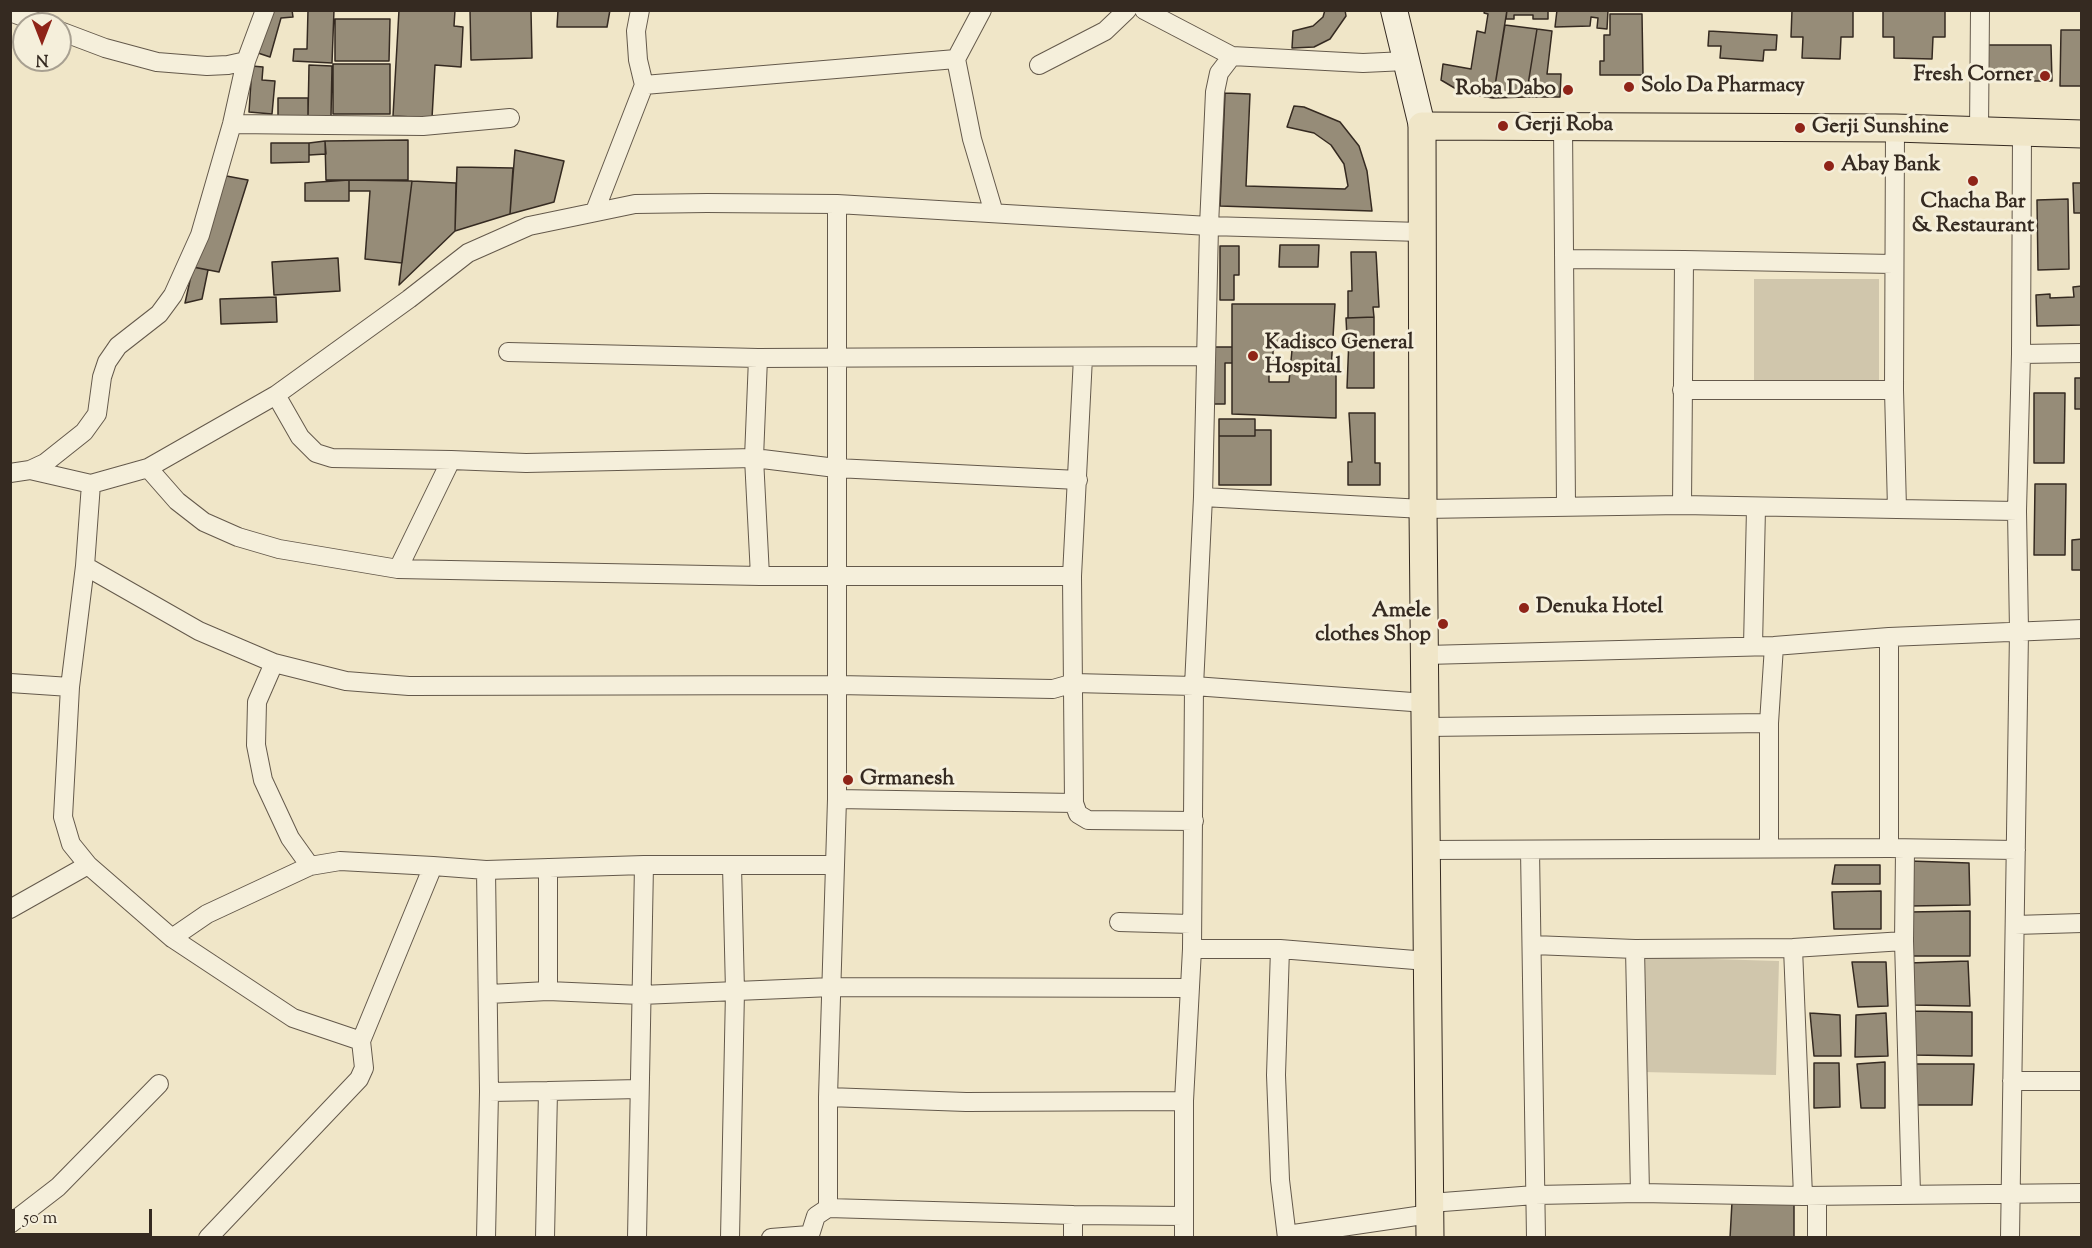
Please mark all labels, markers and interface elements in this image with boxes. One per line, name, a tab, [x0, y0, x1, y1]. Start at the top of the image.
north arrow	[12, 12, 72, 72]
text: N	[36, 47, 48, 70]
place label: Fresh Corner	[1913, 63, 2033, 89]
marker: Fresh Corner	[2038, 69, 2052, 83]
place label: Solo Da Pharmacy	[1641, 74, 1805, 100]
place label: Roba Dabo	[1456, 77, 1556, 103]
marker: Solo Da Pharmacy	[1622, 80, 1636, 94]
marker: Roba Dabo	[1561, 83, 1575, 97]
place label: Gerji Roba	[1515, 113, 1613, 139]
place label: Gerji Sunshine	[1812, 115, 1949, 141]
marker: Gerji Roba	[1496, 119, 1510, 133]
marker: Gerji Sunshine	[1793, 121, 1807, 135]
place label: Abay Bank	[1841, 153, 1940, 179]
marker: Abay Bank	[1822, 159, 1836, 173]
marker: Chacha Bar & Restaurant	[1966, 174, 1980, 188]
place label: Chacha Bar & Restaurant	[1912, 190, 2034, 240]
place label: Kadisco General Hospital	[1265, 331, 1413, 381]
marker: Kadisco General Hospital	[1246, 349, 1260, 363]
place label: Denuka Hotel	[1536, 595, 1663, 621]
place label: Amele clothes Shop	[1315, 599, 1431, 649]
marker: Denuka Hotel	[1517, 601, 1531, 615]
marker: Amele clothes Shop	[1436, 617, 1450, 631]
place label: Grmanesh	[860, 767, 955, 793]
marker: Grmanesh	[841, 773, 855, 787]
scale bar	[15, 1197, 154, 1235]
text: 50 m	[23, 1206, 57, 1232]

